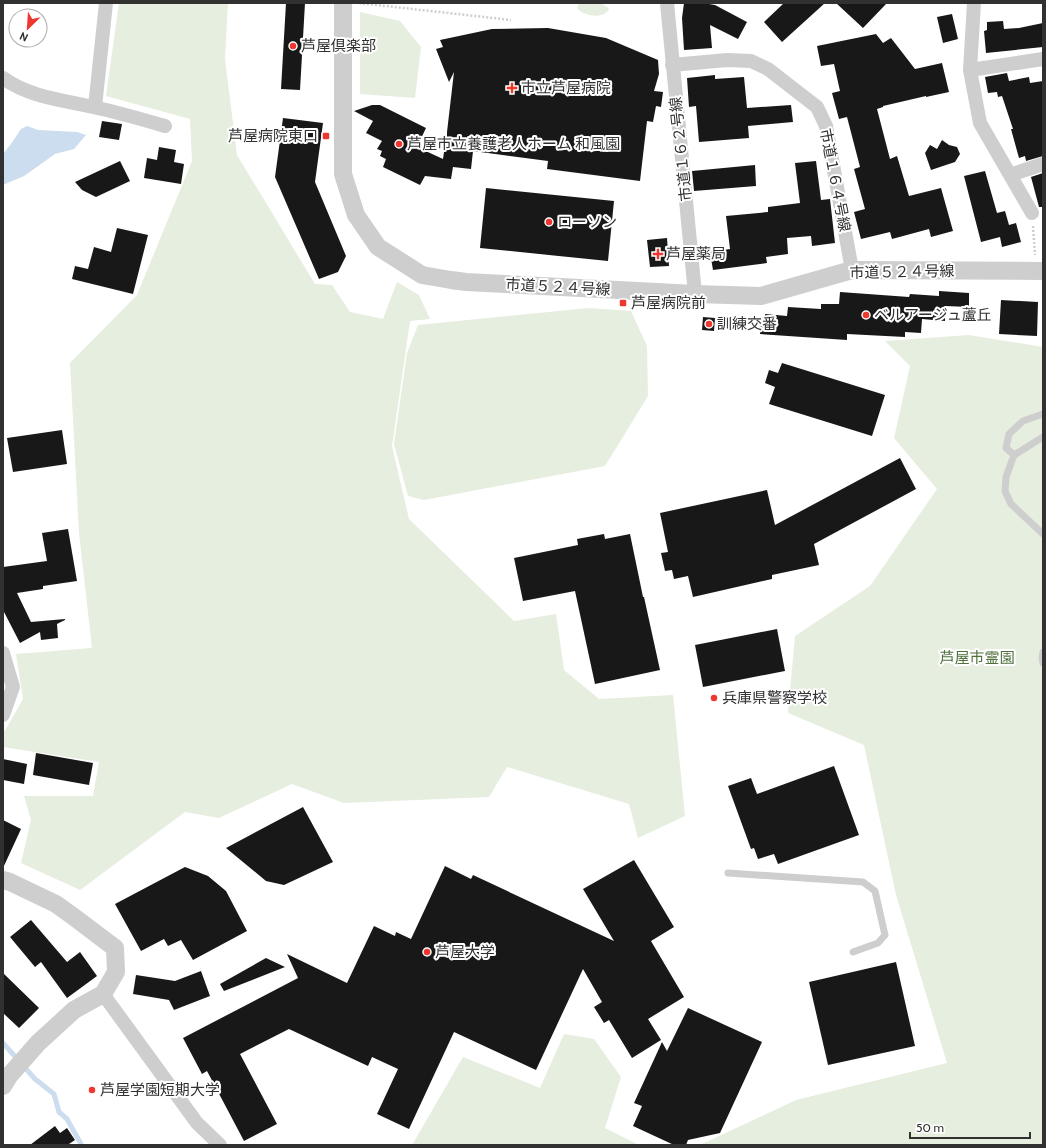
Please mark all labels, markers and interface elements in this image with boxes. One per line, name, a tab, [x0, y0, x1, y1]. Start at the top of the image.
north arrow	[8, 8, 48, 48]
text: N	[17, 29, 30, 45]
place label: 芦屋倶楽部	[301, 37, 376, 55]
marker: 芦屋倶楽部	[288, 41, 298, 51]
place label: 市立芦屋病院	[521, 79, 611, 97]
marker: 市立芦屋病院	[506, 82, 518, 94]
street label: 市道１６２号線	[667, 96, 695, 202]
place label: 芦屋病院東口	[228, 127, 318, 145]
street label: 市道１６４号線	[816, 127, 854, 233]
marker: 芦屋病院東口	[321, 131, 331, 141]
place label: 芦屋市立養護老人ホーム 和風園	[407, 135, 620, 153]
marker: 芦屋市立養護老人ホーム 和風園	[394, 139, 404, 149]
place label: ローソン	[557, 213, 617, 231]
marker: ローソン	[544, 217, 554, 227]
place label: 芦屋薬局	[666, 245, 726, 263]
marker: 芦屋薬局	[653, 249, 663, 259]
street label: 市道５２４号線	[849, 262, 955, 282]
street label: 市道５２４号線	[505, 275, 611, 299]
place label: 芦屋病院前	[631, 294, 706, 312]
marker: 芦屋病院前	[618, 298, 628, 308]
place label: ベルアージュ蘆丘	[874, 306, 992, 324]
marker: ベルアージュ蘆丘	[861, 310, 871, 320]
place label: 訓練交番	[717, 315, 777, 333]
marker: 訓練交番	[704, 319, 714, 329]
park label: 芦屋市霊園	[939, 649, 1015, 667]
place label: 兵庫県警察学校	[722, 689, 827, 707]
marker: 兵庫県警察学校	[709, 693, 719, 703]
place label: 芦屋大学	[435, 943, 495, 961]
marker: 芦屋大学	[422, 947, 432, 957]
place label: 芦屋学園短期大学	[100, 1081, 220, 1099]
marker: 芦屋学園短期大学	[87, 1085, 97, 1095]
scale bar	[910, 1114, 1030, 1140]
text: 50 m	[916, 1120, 944, 1135]

